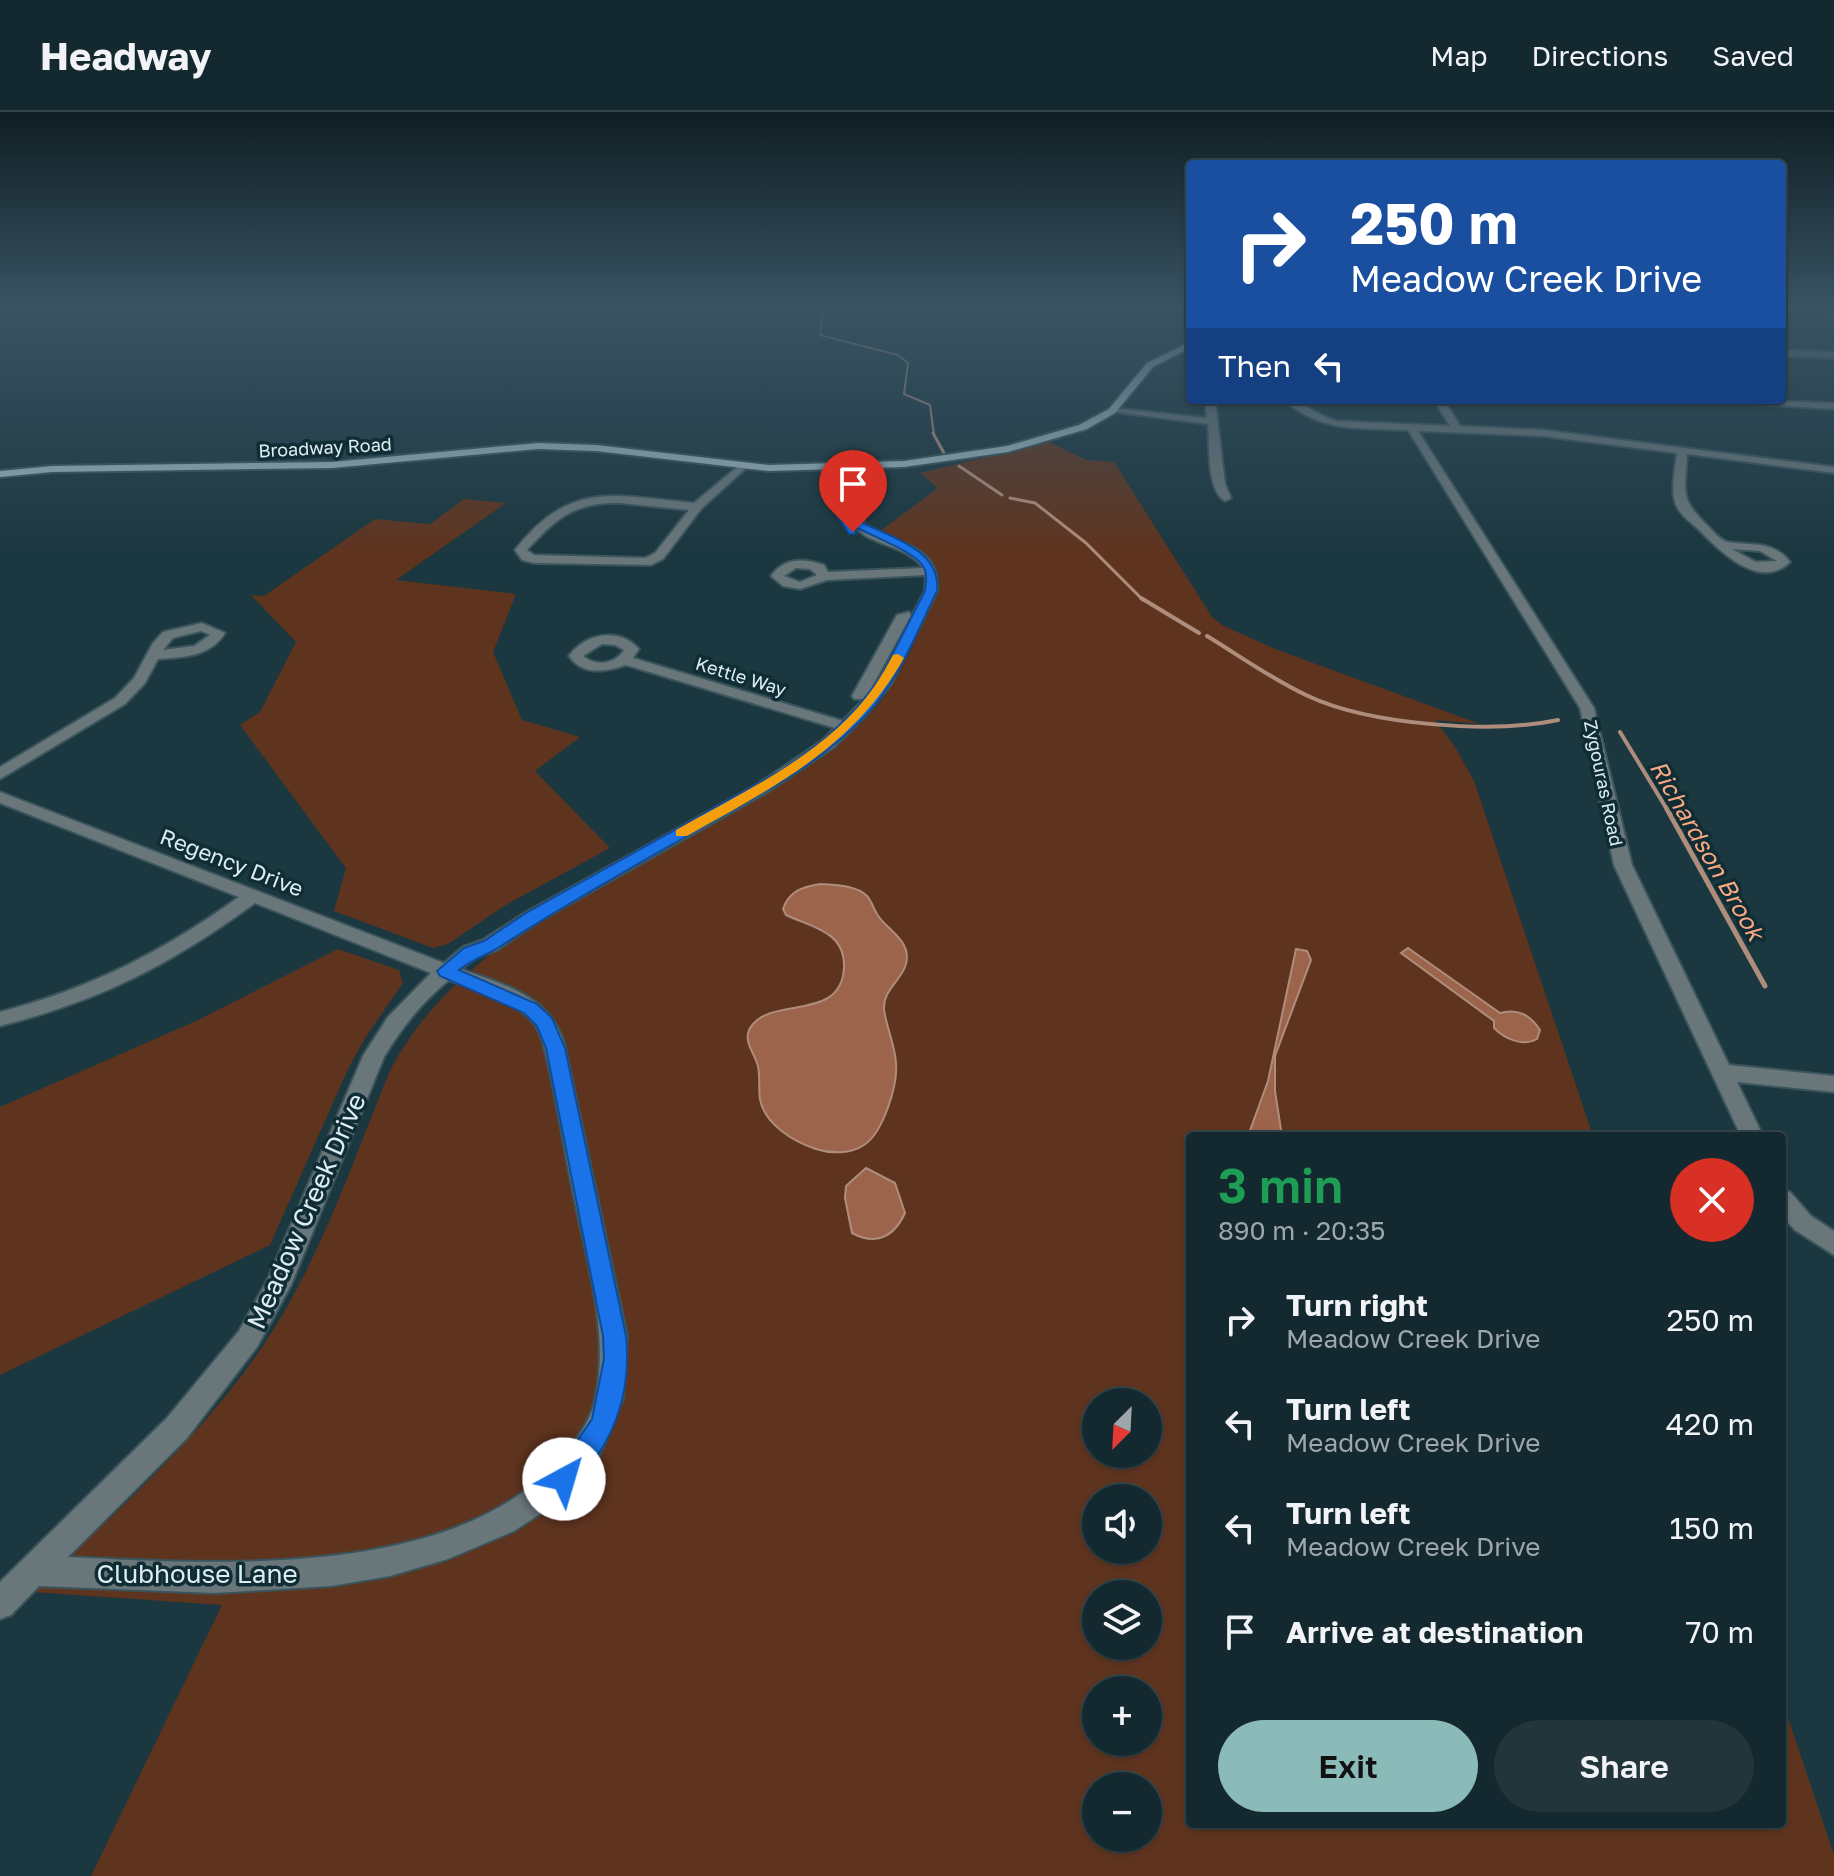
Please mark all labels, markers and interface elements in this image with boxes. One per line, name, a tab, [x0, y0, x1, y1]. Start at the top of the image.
text: Headway	[40, 33, 212, 78]
text: Map	[1430, 39, 1487, 72]
text: Directions	[1531, 39, 1668, 72]
text: Saved	[1712, 39, 1794, 72]
text: 250 m	[1350, 189, 1518, 256]
icon: right	[1218, 192, 1322, 296]
text: Meadow Creek Drive	[1350, 257, 1702, 300]
icon: left	[1307, 344, 1351, 388]
text: Then	[1218, 348, 1291, 384]
street label: Broadway Road	[258, 433, 392, 461]
pin	[819, 450, 887, 532]
icon: arrive	[831, 462, 875, 506]
street label: Kettle Way	[693, 652, 789, 700]
street label: Zygouras Road	[1580, 718, 1628, 848]
water label: Richardson Brook	[1645, 755, 1773, 947]
street label: Regency Drive	[157, 822, 307, 902]
street label: Meadow Creek Drive	[240, 1089, 372, 1333]
text: 3 min	[1218, 1156, 1343, 1214]
button: close	[1670, 1158, 1754, 1242]
text: 890 m · 20:35	[1218, 1215, 1385, 1246]
text: Turn right	[1286, 1287, 1428, 1323]
icon: right	[1218, 1298, 1262, 1342]
text: 250 m	[1667, 1302, 1754, 1338]
text: Meadow Creek Drive	[1286, 1323, 1540, 1354]
north arrow	[1082, 1388, 1162, 1468]
map controls	[1082, 1388, 1162, 1852]
text: Turn left	[1286, 1391, 1411, 1427]
icon: left	[1218, 1402, 1262, 1446]
text: 420 m	[1666, 1406, 1754, 1442]
text: Meadow Creek Drive	[1286, 1427, 1540, 1458]
position arrow	[522, 1437, 606, 1521]
button: sound	[1082, 1484, 1162, 1564]
text: Turn left	[1286, 1495, 1411, 1531]
icon: left	[1218, 1506, 1262, 1550]
text: 150 m	[1669, 1510, 1754, 1546]
text: Meadow Creek Drive	[1286, 1531, 1540, 1562]
street label: Clubhouse Lane	[96, 1558, 298, 1589]
button: layers	[1082, 1580, 1162, 1660]
icon: arrive	[1218, 1610, 1262, 1654]
text: Arrive at destination	[1286, 1614, 1583, 1650]
text: 70 m	[1685, 1614, 1754, 1650]
button: +	[1082, 1676, 1162, 1756]
button: Exit	[1218, 1720, 1478, 1812]
button: Share	[1494, 1720, 1754, 1812]
button: −	[1082, 1772, 1162, 1852]

